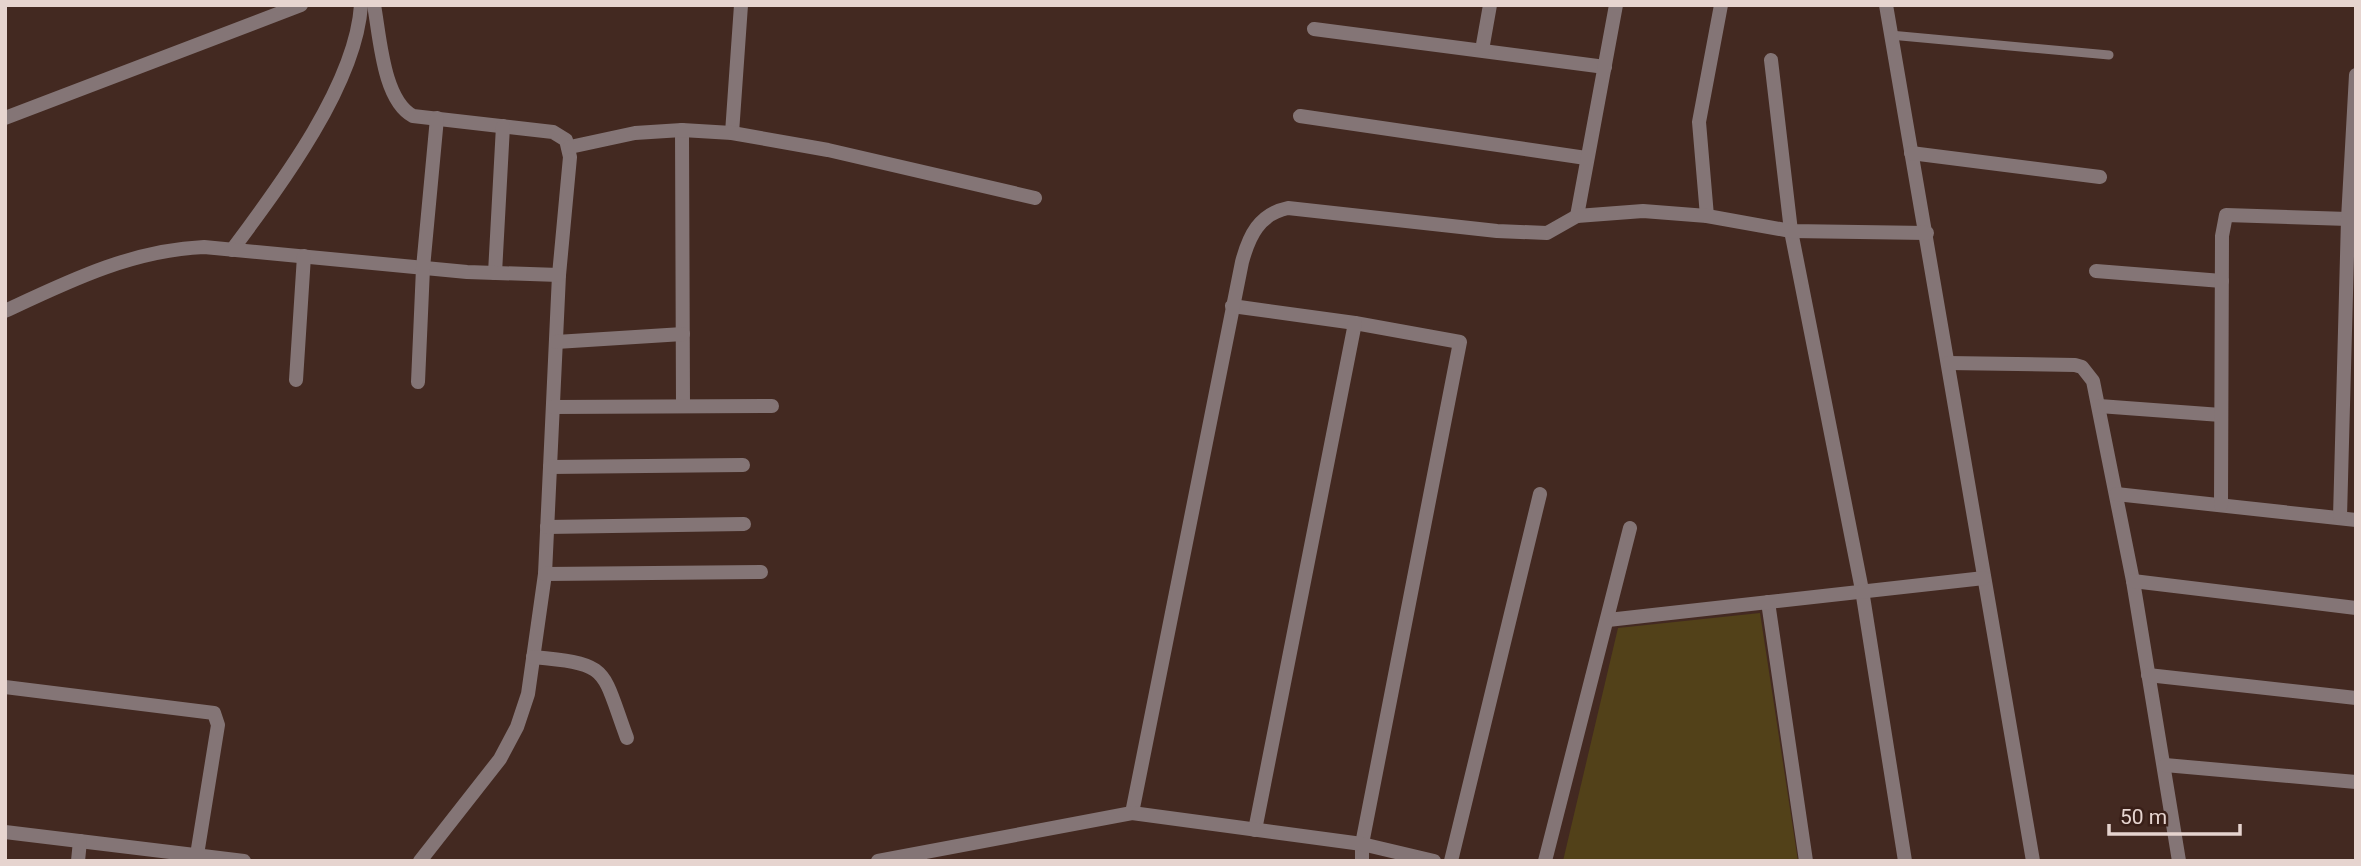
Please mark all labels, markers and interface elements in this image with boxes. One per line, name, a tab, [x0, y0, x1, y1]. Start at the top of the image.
scale bar	[2109, 792, 2240, 836]
text: 50 m	[2120, 805, 2167, 829]

